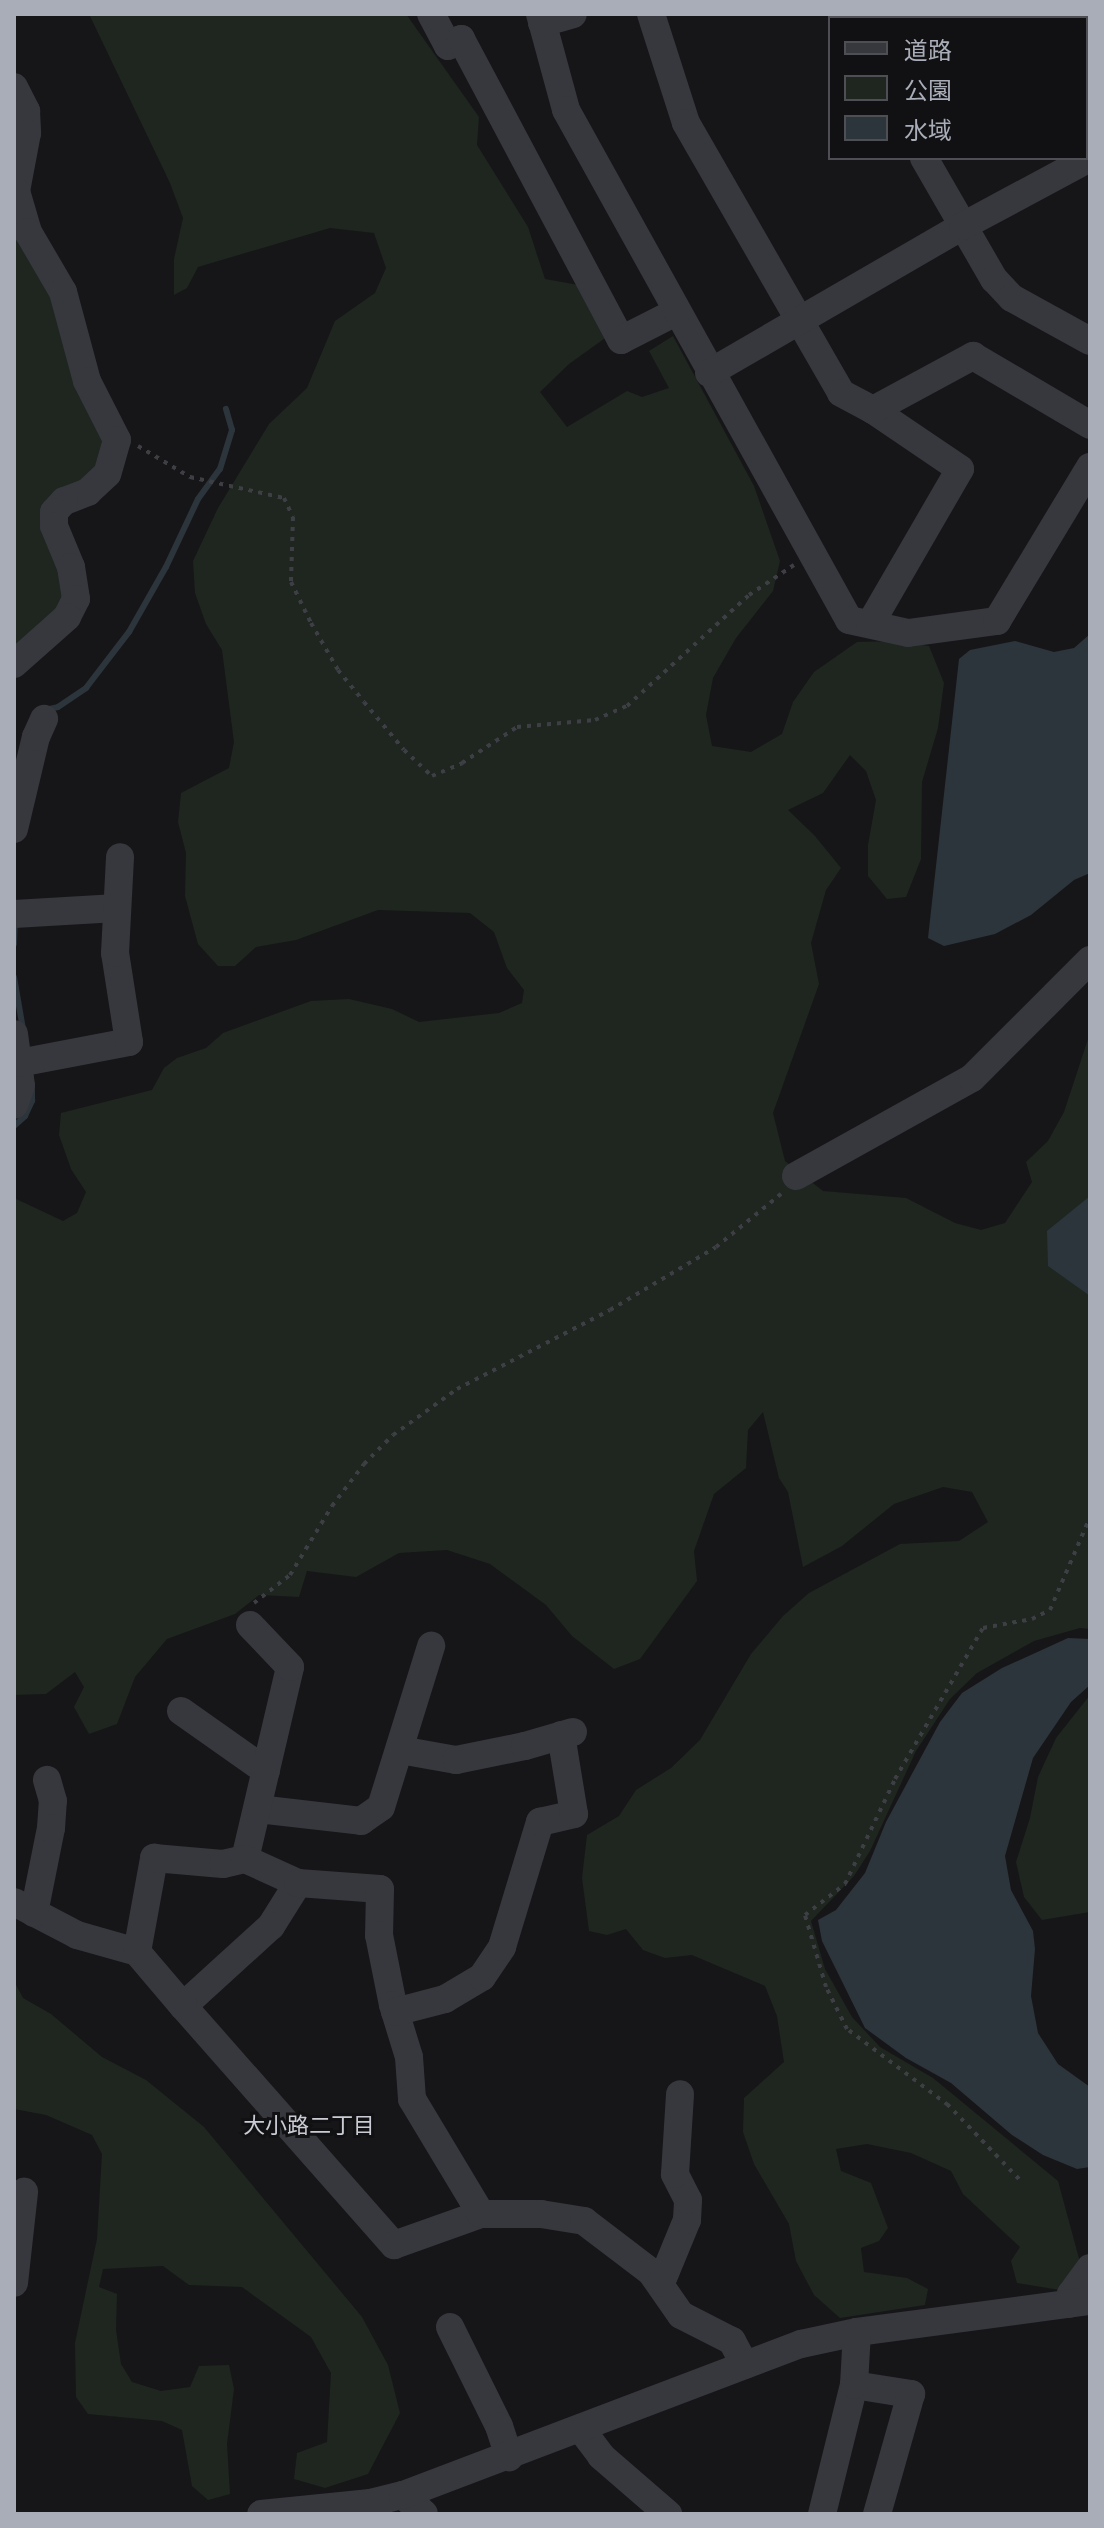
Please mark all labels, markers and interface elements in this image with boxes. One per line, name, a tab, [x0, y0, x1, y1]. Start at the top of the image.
legend	[828, 16, 1088, 160]
text: 道路	[904, 35, 952, 66]
text: 公園	[904, 75, 952, 106]
text: 水域	[904, 115, 952, 146]
district label: 大小路二丁目	[243, 2113, 375, 2139]

